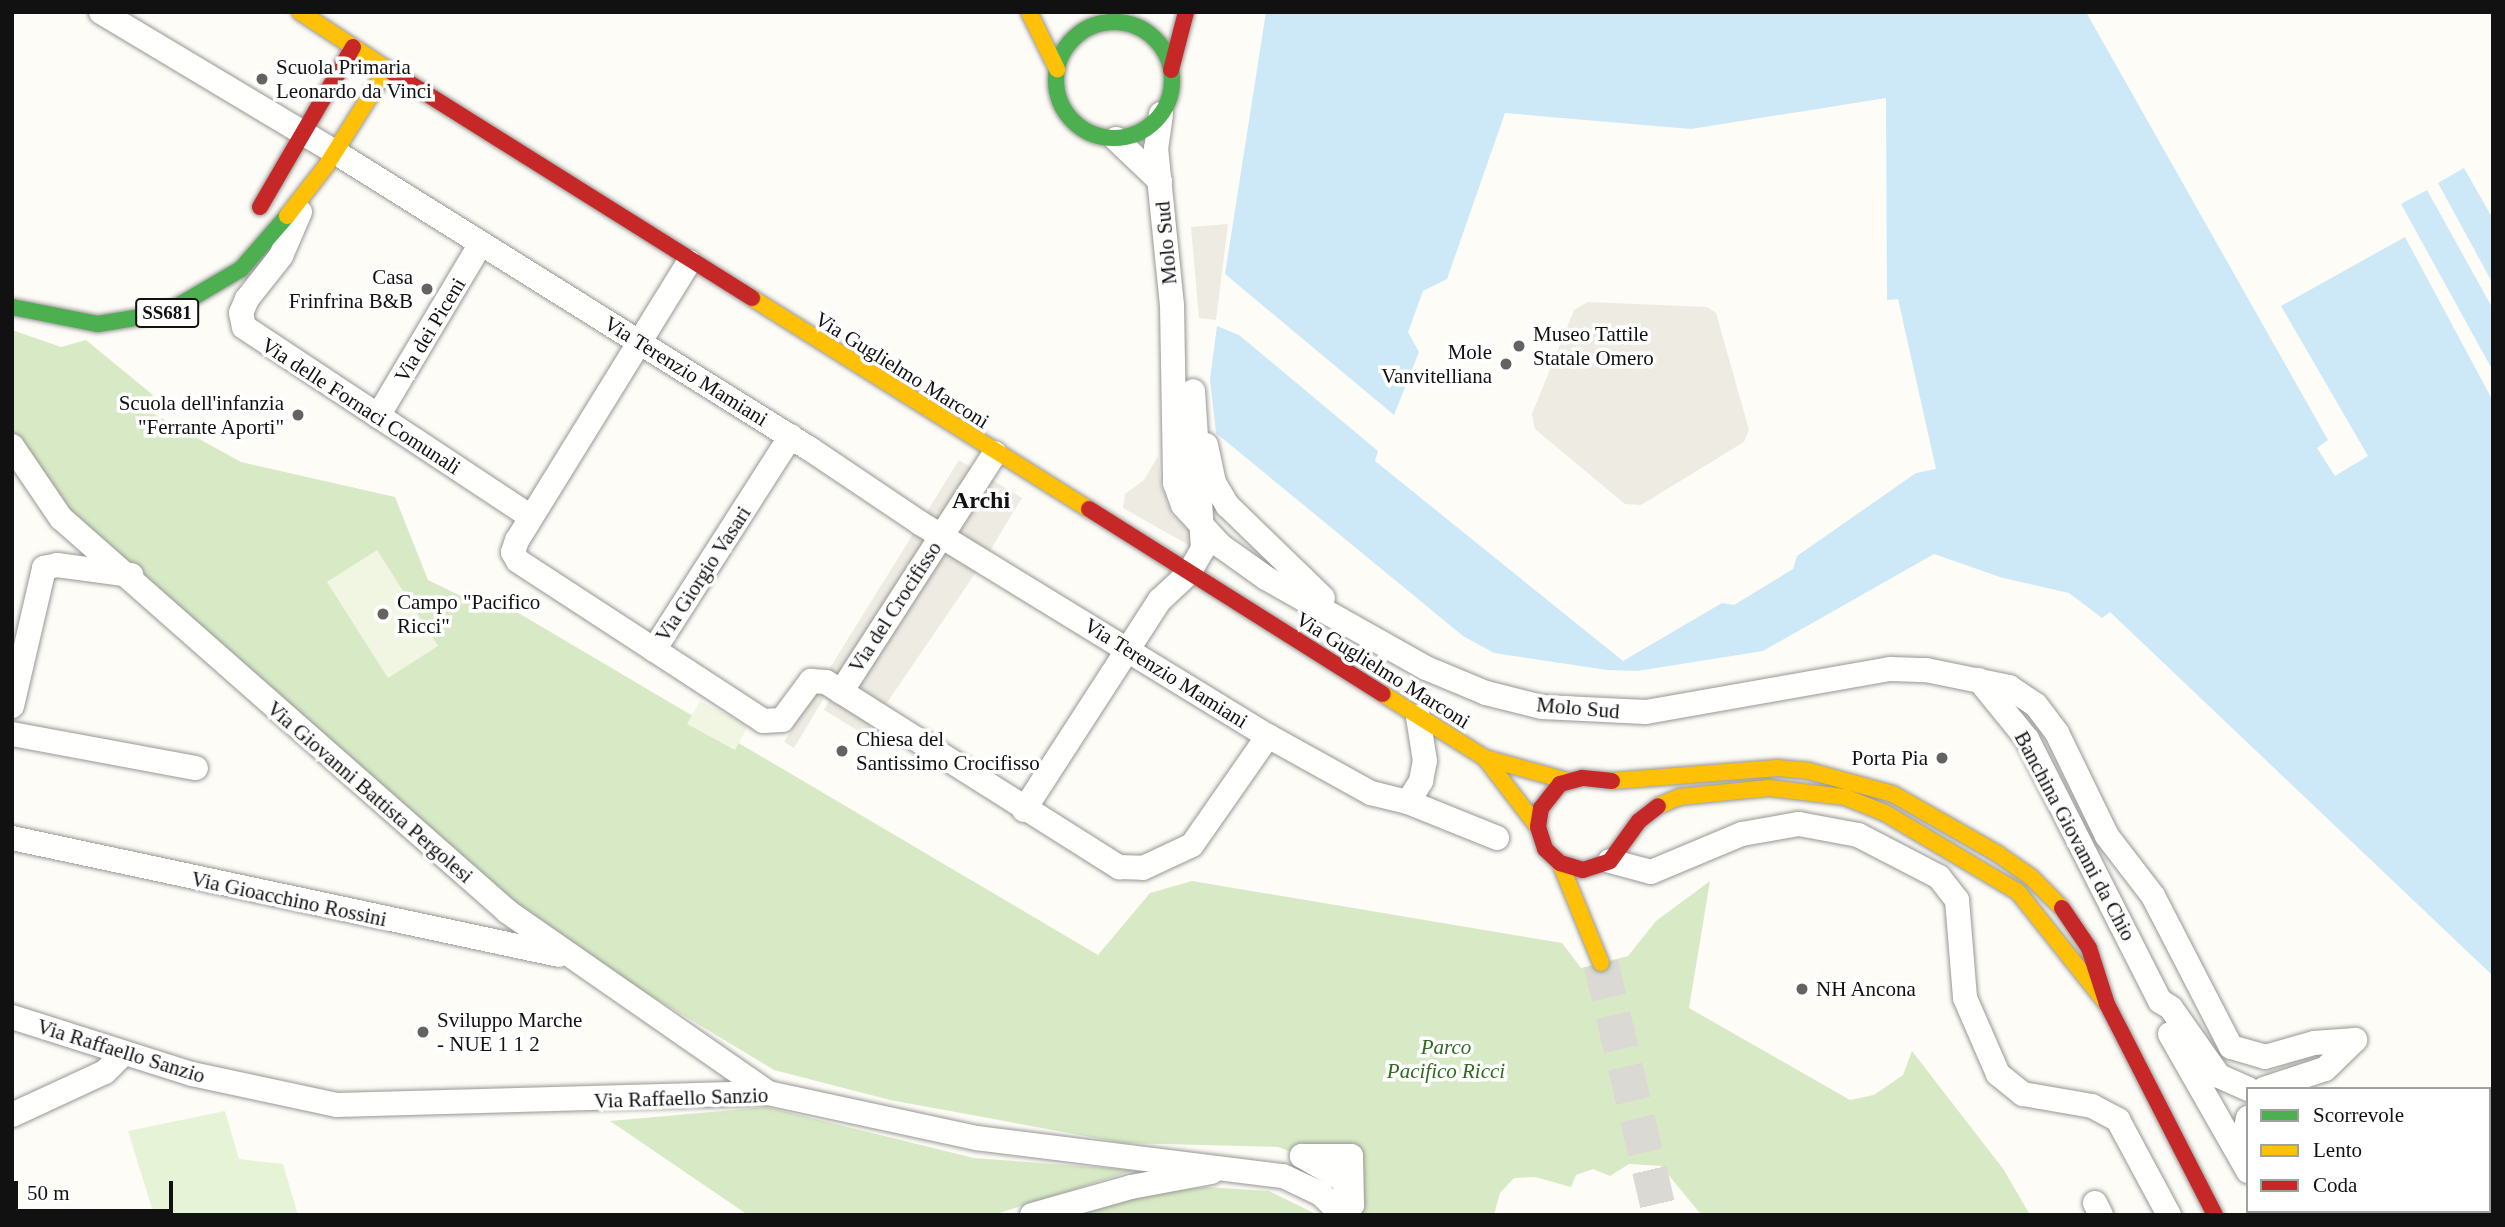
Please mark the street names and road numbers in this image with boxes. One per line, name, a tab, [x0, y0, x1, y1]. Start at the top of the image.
street label: Molo Sud	[1150, 200, 1182, 286]
street label: Via dei Piceni	[389, 273, 471, 387]
road number: SS681	[134, 298, 200, 328]
street label: Via Guglielmo Marconi	[810, 306, 994, 434]
street label: Via Terenzio Mamiani	[599, 310, 773, 432]
street label: Via delle Fornaci Comunali	[257, 332, 465, 480]
street label: Via Giorgio Vasari	[650, 501, 756, 647]
street label: Via del Crocifisso	[843, 537, 947, 677]
street label: Via Guglielmo Marconi	[1291, 606, 1475, 734]
street label: Via Terenzio Mamiani	[1079, 612, 1253, 734]
street label: Molo Sud	[1535, 692, 1621, 724]
street label: Via Giovanni Battista Pergolesi	[262, 696, 478, 888]
street label: Banchina Giovanni da Chio	[2009, 727, 2141, 945]
street label: Via Gioacchino Rossini	[189, 866, 389, 932]
street label: Via Raffaello Sanzio	[34, 1013, 208, 1089]
street label: Via Raffaello Sanzio	[593, 1082, 769, 1114]

